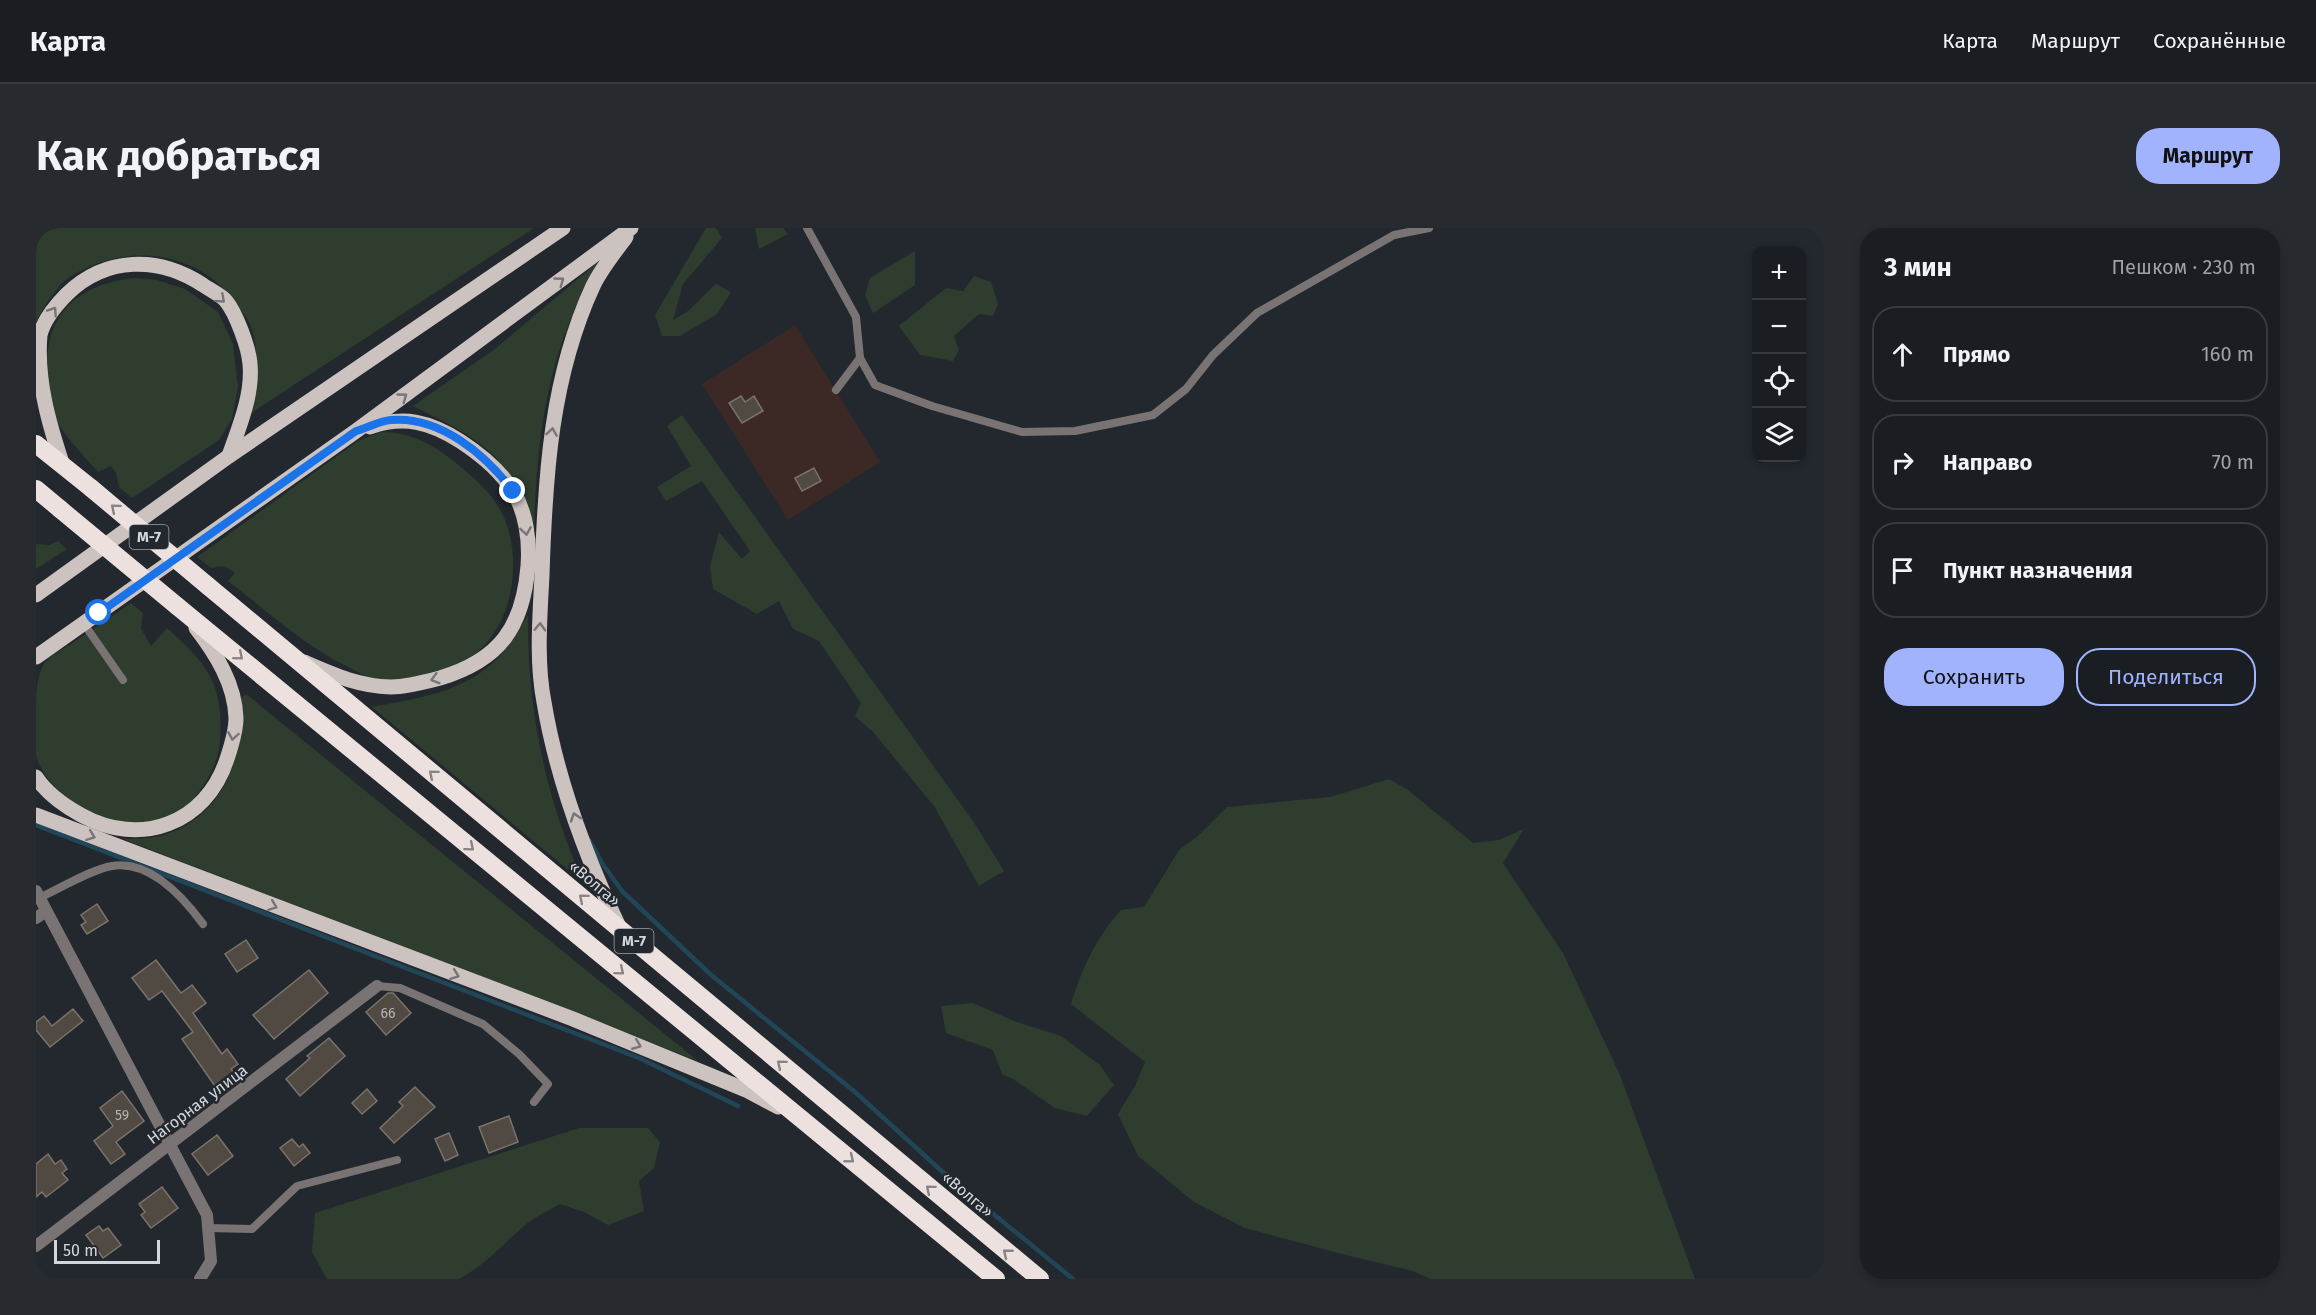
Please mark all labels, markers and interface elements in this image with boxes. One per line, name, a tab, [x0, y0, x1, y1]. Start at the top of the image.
text: Карта	[30, 25, 106, 58]
text: Карта	[1942, 28, 1998, 54]
text: Маршрут	[2031, 28, 2120, 54]
text: Сохранённые	[2153, 28, 2286, 54]
button: Маршрут	[2136, 128, 2280, 184]
text: Как добраться	[36, 131, 322, 181]
map controls	[1752, 246, 1806, 462]
button: +	[1752, 246, 1806, 300]
text: 3 мин	[1884, 252, 1952, 283]
text: Пешком · 230 m	[2112, 255, 2256, 279]
one-way arrow	[553, 277, 564, 288]
one-way arrow	[214, 292, 225, 303]
button: −	[1752, 300, 1806, 354]
one-way arrow	[46, 307, 57, 318]
icon: ahead	[1886, 338, 1919, 371]
text: Прямо	[1943, 341, 2010, 368]
text: 160 m	[2201, 342, 2254, 366]
button: locate	[1752, 354, 1806, 408]
one-way arrow	[396, 393, 407, 404]
button: layers	[1752, 408, 1806, 462]
one-way arrow	[545, 427, 558, 437]
icon: right	[1886, 446, 1919, 479]
text: Направо	[1943, 449, 2032, 476]
text: 70 m	[2212, 450, 2254, 474]
route end	[499, 477, 525, 503]
one-way arrow	[110, 504, 121, 515]
road number: М-7	[130, 525, 168, 549]
one-way arrow	[519, 526, 532, 536]
icon: arrive	[1886, 554, 1919, 587]
text: Пункт назначения	[1943, 557, 2133, 584]
route start	[85, 599, 111, 625]
one-way arrow	[534, 622, 546, 631]
one-way arrow	[232, 648, 243, 659]
button: Сохранить	[1884, 648, 2064, 706]
button: Поделиться	[2076, 648, 2256, 706]
one-way arrow	[430, 672, 441, 684]
one-way arrow	[227, 731, 240, 741]
one-way arrow	[429, 770, 440, 781]
one-way arrow	[569, 812, 582, 823]
one-way arrow	[85, 829, 95, 842]
one-way arrow	[463, 839, 474, 850]
street label: «Волга»	[565, 856, 624, 910]
one-way arrow	[579, 894, 590, 905]
one-way arrow	[267, 899, 278, 911]
road number: М-7	[614, 929, 654, 953]
one-way arrow	[613, 964, 624, 975]
one-way arrow	[449, 967, 460, 980]
house number: 66	[381, 1005, 395, 1022]
one-way arrow	[632, 1037, 642, 1050]
street label: Нагорная улица	[143, 1060, 251, 1148]
one-way arrow	[777, 1060, 788, 1071]
house number: 59	[115, 1107, 129, 1124]
one-way arrow	[843, 1152, 854, 1163]
street label: «Волга»	[938, 1167, 997, 1221]
one-way arrow	[926, 1185, 937, 1196]
scale bar	[54, 1237, 160, 1264]
text: 50 m	[63, 1241, 98, 1260]
one-way arrow	[1003, 1249, 1014, 1260]

